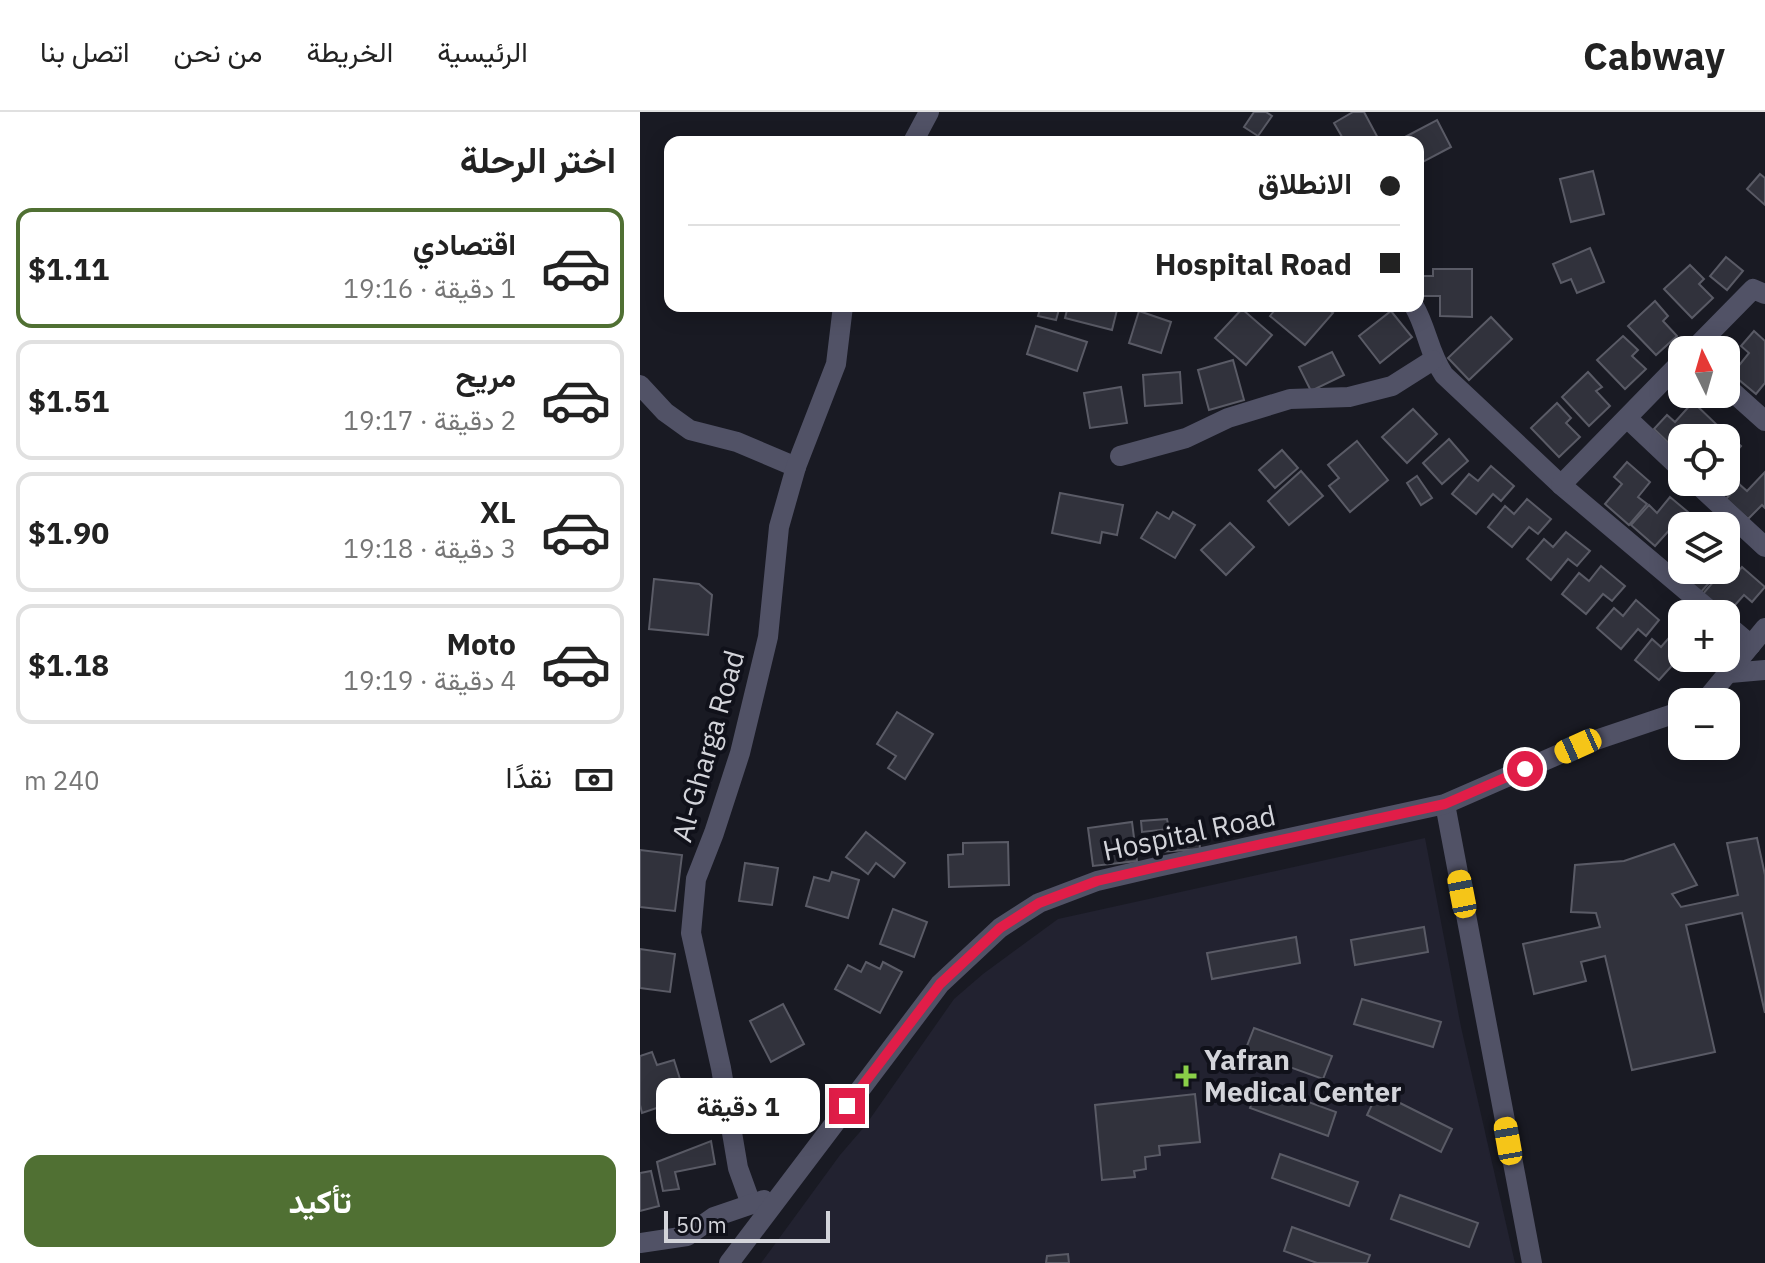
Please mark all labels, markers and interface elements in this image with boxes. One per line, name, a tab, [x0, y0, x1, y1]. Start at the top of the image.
text: Cabway	[1583, 31, 1725, 80]
text: اتصل بنا	[40, 33, 130, 70]
text: من نحن	[174, 33, 263, 70]
text: الخريطة	[307, 33, 393, 70]
text: الرئيسية	[437, 33, 528, 70]
text: اختر الرحلة	[460, 136, 616, 183]
text: الانطلاق	[1258, 163, 1352, 202]
text: اقتصادي	[413, 224, 516, 263]
icon: car	[540, 232, 612, 304]
text: Hospital Road	[1155, 244, 1352, 283]
text: $1.11	[28, 249, 109, 288]
text: 1 دقيقة · 19:16	[343, 271, 516, 305]
north arrow	[1668, 336, 1740, 408]
map controls	[1668, 336, 1740, 760]
text: مريح	[456, 356, 516, 395]
icon: car	[540, 364, 612, 436]
text: $1.51	[28, 381, 109, 420]
text: 2 دقيقة · 19:17	[343, 403, 516, 437]
button: locate	[1668, 424, 1740, 496]
text: XL	[480, 492, 516, 531]
icon: car	[540, 496, 612, 568]
button: layers	[1668, 512, 1740, 584]
text: $1.90	[28, 513, 109, 552]
text: 3 دقيقة · 19:18	[343, 531, 516, 565]
button: +	[1668, 600, 1740, 672]
text: Moto	[446, 624, 516, 663]
icon: car	[540, 628, 612, 700]
text: $1.18	[28, 645, 109, 684]
street label: Al-Gharga Road	[663, 646, 753, 846]
text: 4 دقيقة · 19:19	[343, 663, 516, 697]
button: −	[1668, 688, 1740, 760]
car	[1551, 725, 1605, 767]
route start	[1507, 751, 1543, 787]
text: نقدًا	[506, 757, 552, 796]
icon: cash	[572, 758, 616, 802]
text: 240 m	[24, 763, 100, 797]
street label: Hospital Road	[1099, 796, 1279, 869]
car	[1446, 868, 1478, 920]
place label: Yafran Medical Center	[1204, 1041, 1402, 1110]
marker: Yafran Medical Center	[1175, 1065, 1197, 1087]
callout: 1 دقيقة	[655, 1078, 819, 1134]
route end	[829, 1088, 865, 1124]
text: 1 دقيقة	[696, 1089, 780, 1123]
car	[1492, 1115, 1524, 1167]
button: تأكيد	[24, 1155, 616, 1247]
scale bar	[664, 1207, 830, 1243]
text: 50 m	[676, 1210, 727, 1239]

